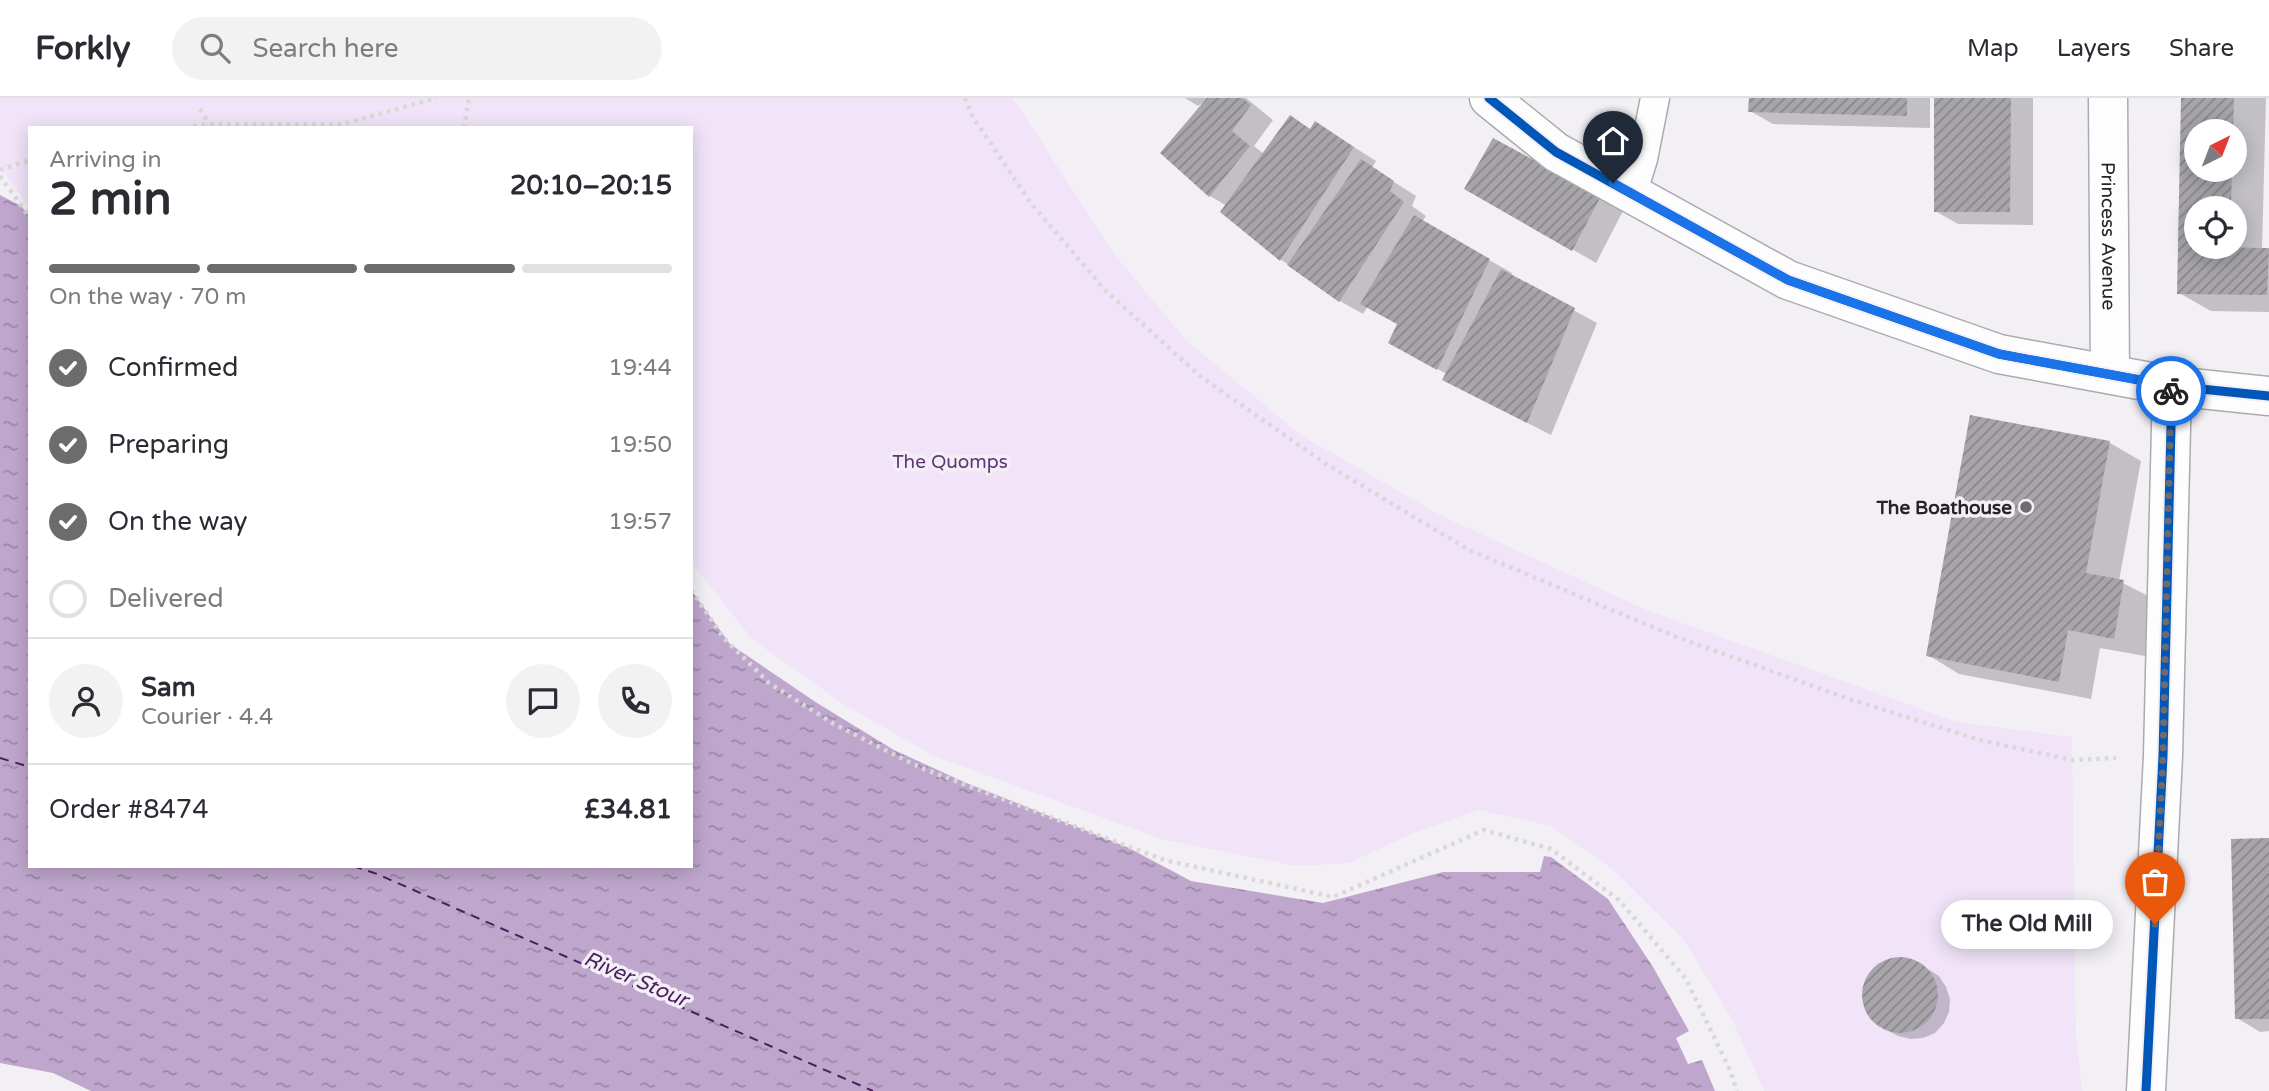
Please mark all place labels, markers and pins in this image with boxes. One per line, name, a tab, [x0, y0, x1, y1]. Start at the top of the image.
pin	[1583, 111, 1643, 183]
place label: The Boathouse	[1875, 497, 2012, 519]
marker: The Boathouse	[2018, 499, 2034, 515]
pin	[2125, 852, 2185, 924]
callout: The Old Mill	[1941, 900, 2113, 948]

